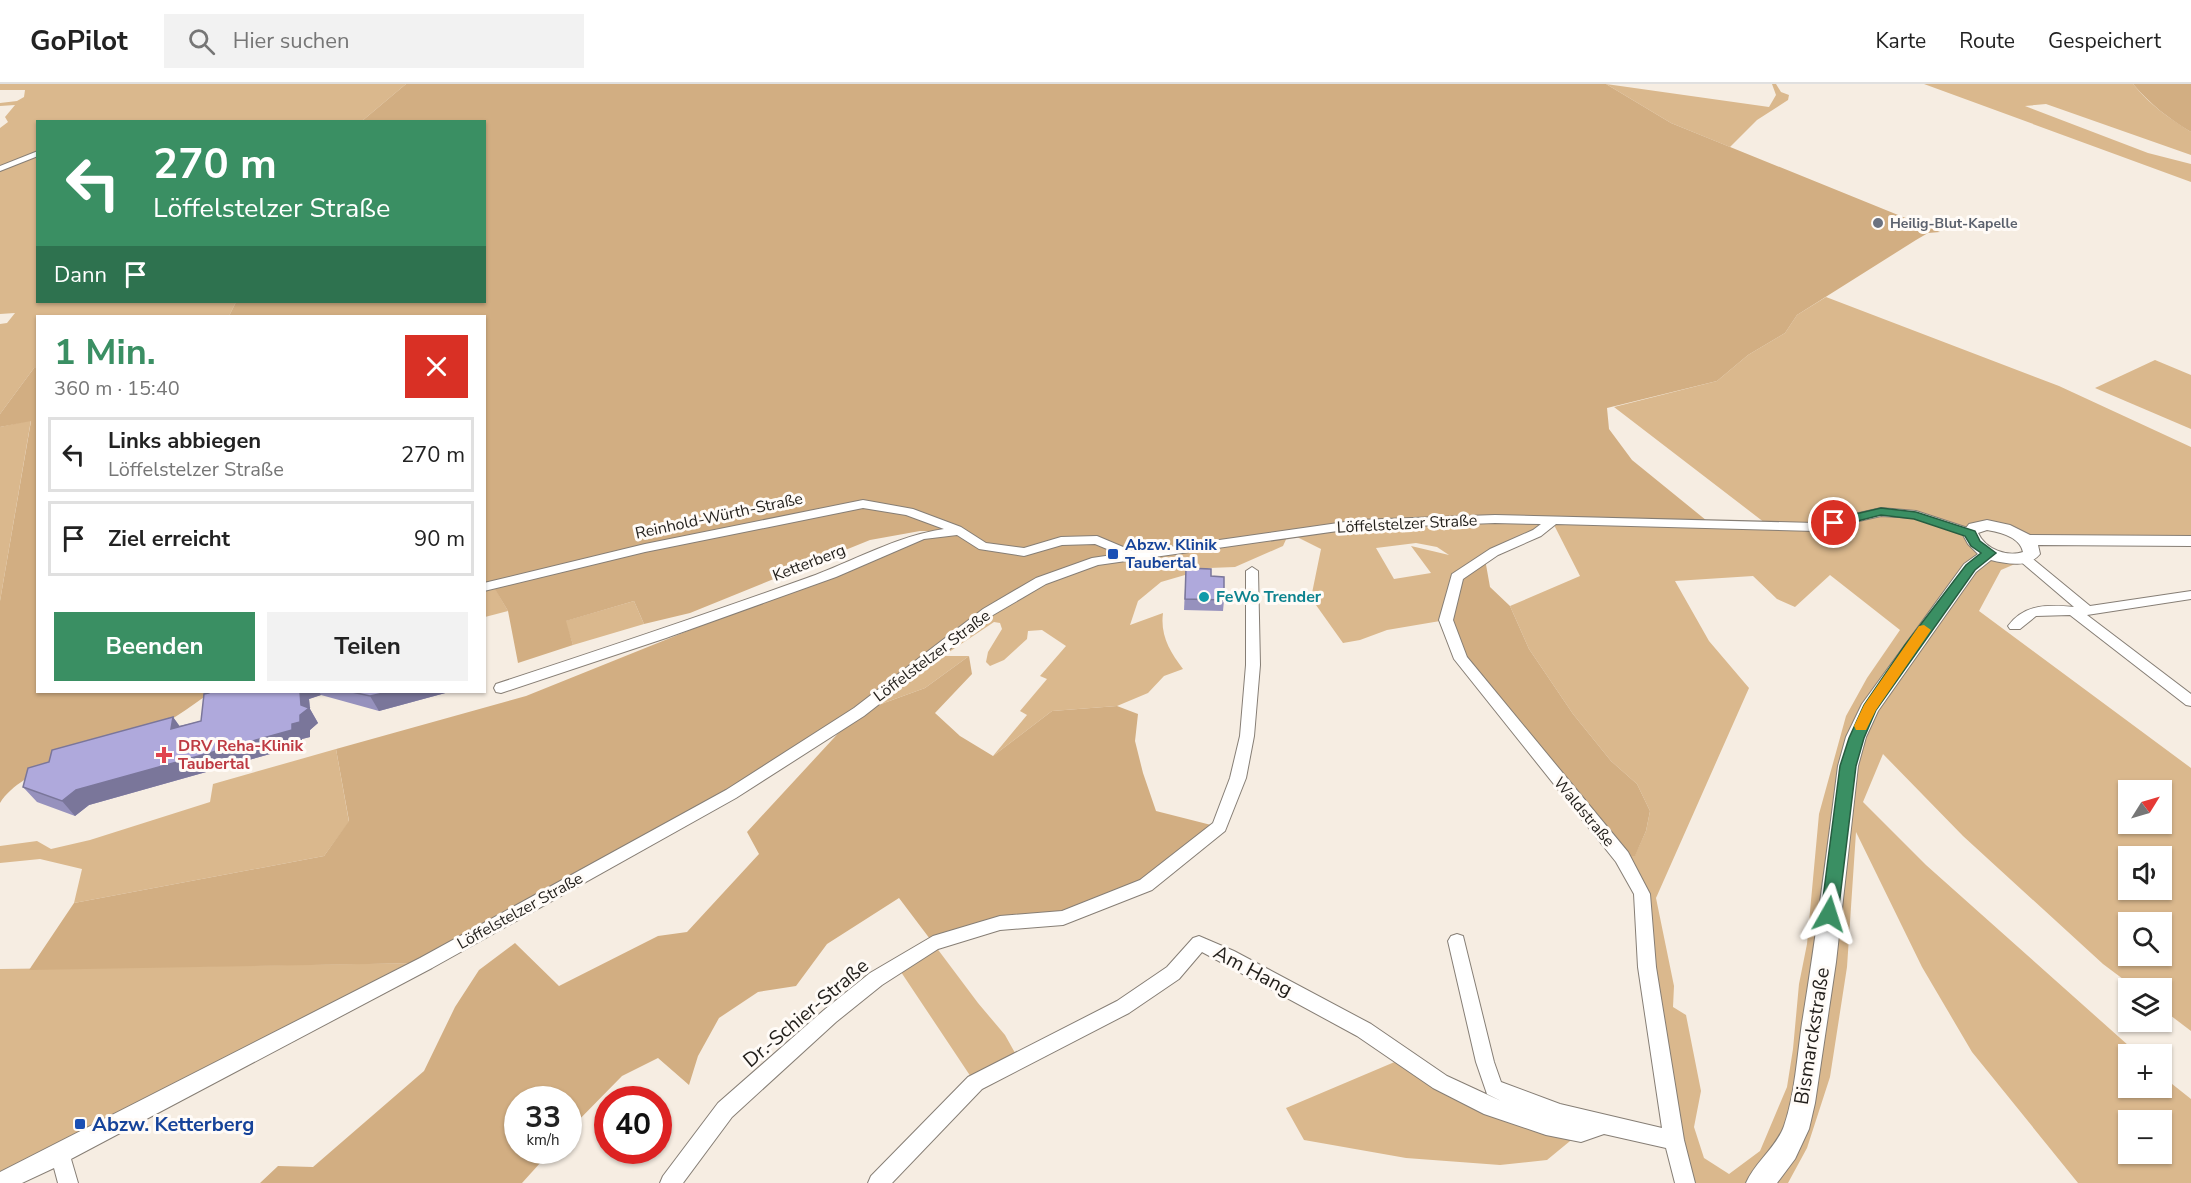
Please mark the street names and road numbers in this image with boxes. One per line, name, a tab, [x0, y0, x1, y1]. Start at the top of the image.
street label: Reinhold-Würth-Straße	[633, 487, 805, 545]
street label: Löffelstelzer Straße	[1336, 509, 1478, 539]
street label: Ketterberg	[769, 539, 849, 587]
street label: Löffelstelzer Straße	[869, 605, 995, 707]
street label: Waldstraße	[1548, 772, 1620, 852]
street label: Löffelstelzer Straße	[453, 867, 587, 955]
street label: Am Hang	[1209, 939, 1297, 1003]
street label: Dr.-Schier-Straße	[737, 952, 875, 1074]
street label: Bismarckstraße	[1788, 965, 1836, 1107]

